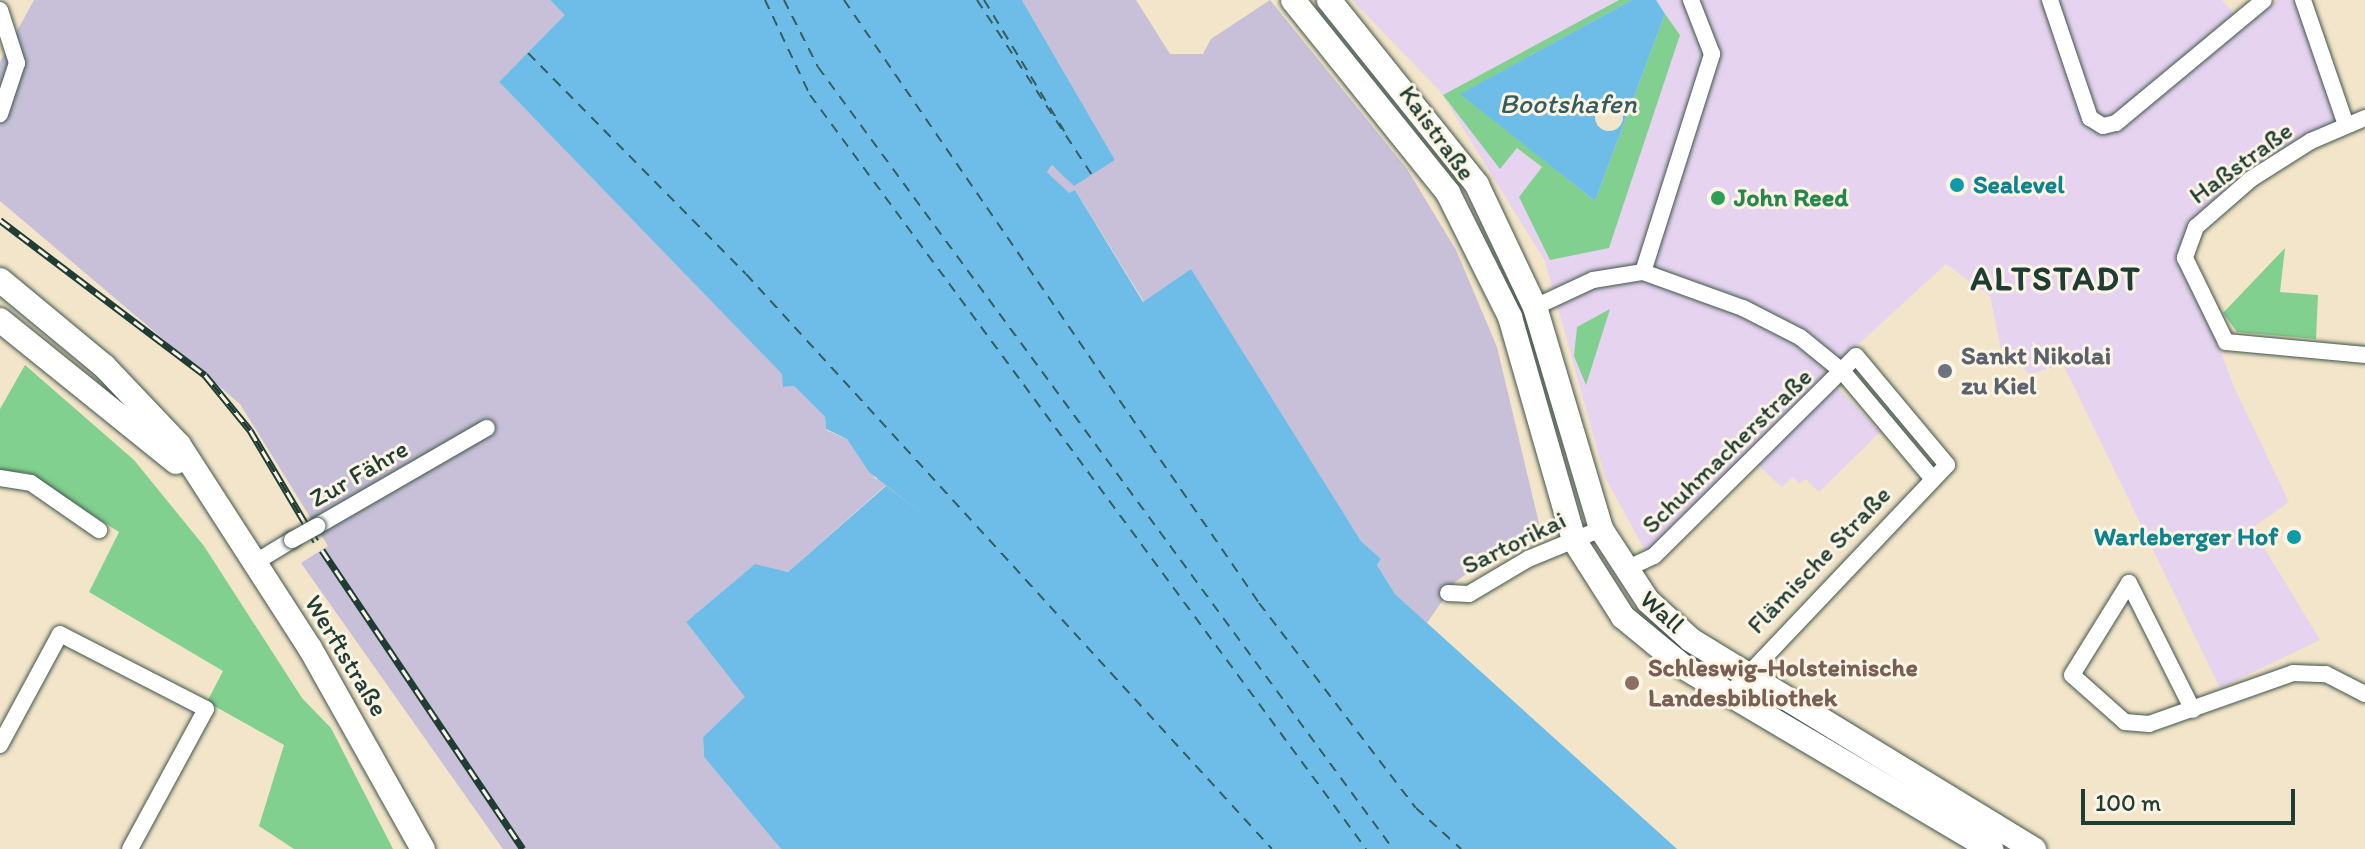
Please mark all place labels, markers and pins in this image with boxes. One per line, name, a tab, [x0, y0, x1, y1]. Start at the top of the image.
place label: Sealevel	[1973, 169, 2064, 201]
marker: Sealevel	[1948, 176, 1966, 194]
place label: John Reed	[1734, 182, 1848, 214]
marker: John Reed	[1709, 189, 1727, 207]
place label: Sankt Nikolai zu Kiel	[1961, 340, 2111, 402]
marker: Sankt Nikolai zu Kiel	[1936, 362, 1954, 380]
place label: Warleberger Hof	[2094, 521, 2278, 553]
marker: Warleberger Hof	[2285, 528, 2303, 546]
place label: Schleswig-Holsteinische Landesbibliothek	[1648, 652, 1918, 714]
marker: Schleswig-Holsteinische Landesbibliothek	[1623, 674, 1641, 692]

